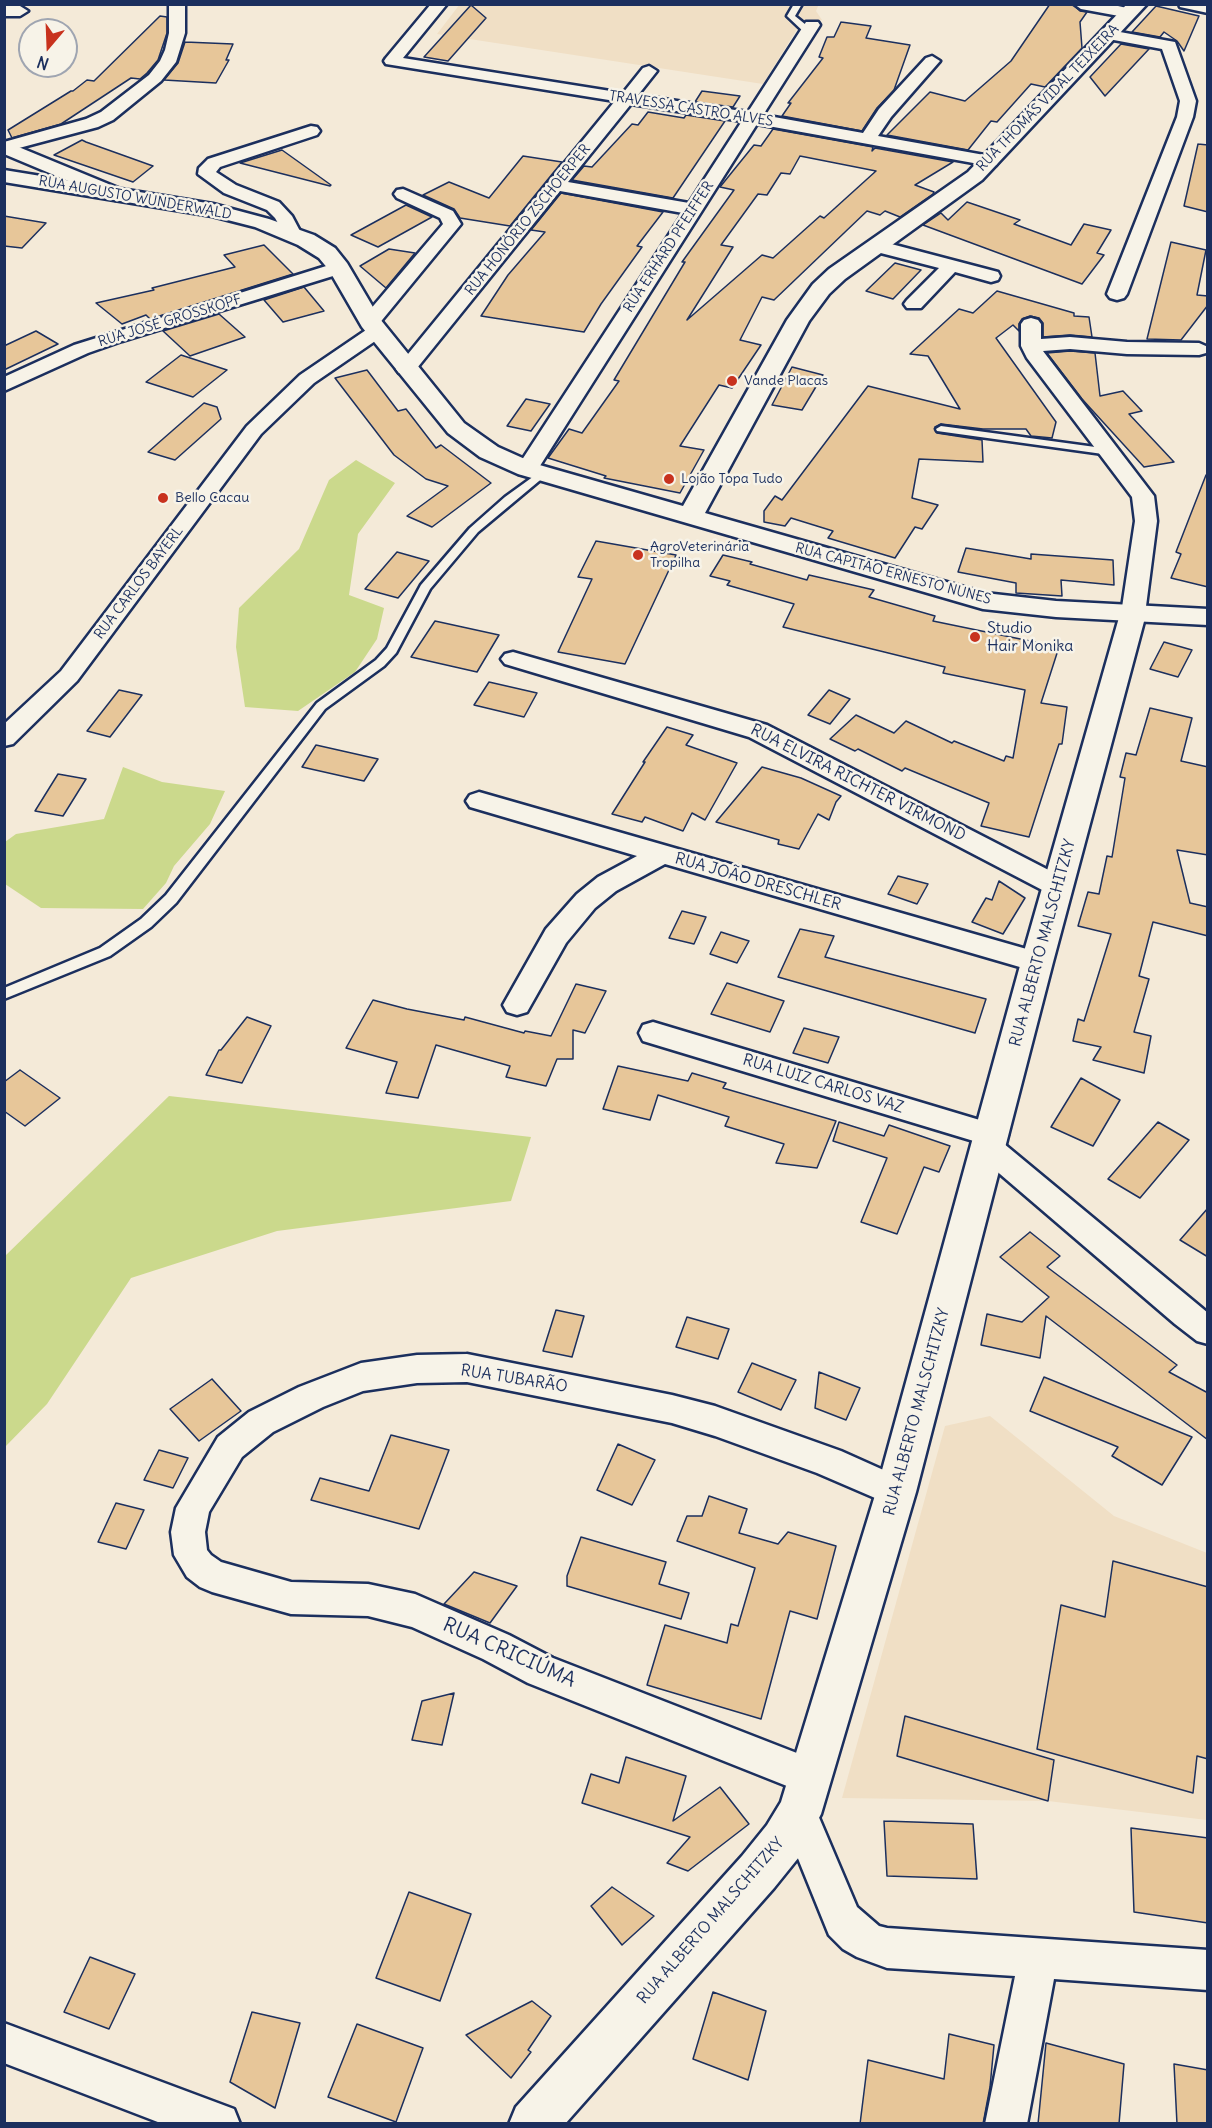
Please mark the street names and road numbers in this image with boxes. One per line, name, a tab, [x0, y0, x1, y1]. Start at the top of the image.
street label: RUA THOMÁS VIDAL TEIXEIRA	[973, 21, 1123, 175]
street label: TRAVESSA CASTRO ALVES	[608, 88, 774, 130]
street label: RUA HONÓRIO ZSCHOERPER	[462, 141, 594, 299]
street label: RUA AUGUSTO WUNDERWALD	[37, 173, 233, 223]
street label: RUA ERHARD PFEIFFER	[620, 178, 718, 316]
street label: RUA JOSÉ GROSSKOPF	[96, 291, 244, 351]
street label: RUA CARLOS BAYERL	[91, 523, 187, 643]
street label: RUA CAPITÃO ERNESTO NUNES	[793, 540, 993, 608]
street label: RUA ELVIRA RICHTER VIRMOND	[747, 720, 969, 846]
street label: RUA ALBERTO MALSCHITZKY	[1006, 837, 1080, 1049]
street label: RUA JOÃO DRESCHLER	[673, 849, 843, 915]
street label: RUA LUIZ CARLOS VAZ	[740, 1050, 906, 1118]
street label: RUA ALBERTO MALSCHITZKY	[880, 1306, 954, 1518]
street label: RUA TUBARÃO	[459, 1361, 569, 1397]
street label: RUA CRICIÚMA	[439, 1613, 579, 1693]
street label: RUA ALBERTO MALSCHITZKY	[634, 1834, 788, 2008]

